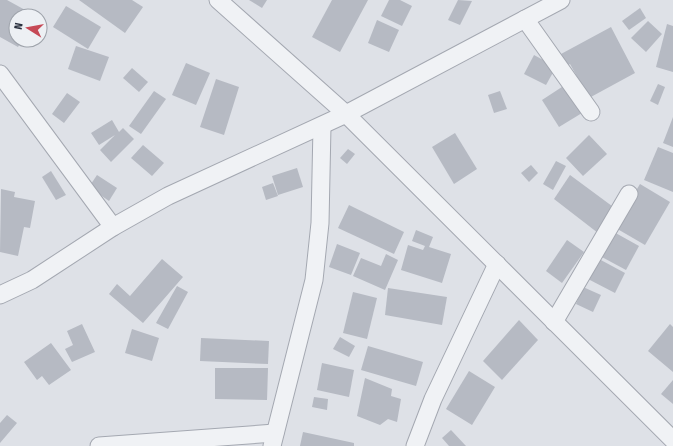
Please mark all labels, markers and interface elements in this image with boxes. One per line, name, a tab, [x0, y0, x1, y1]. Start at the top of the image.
north arrow	[8, 8, 48, 48]
text: N	[12, 22, 26, 31]

